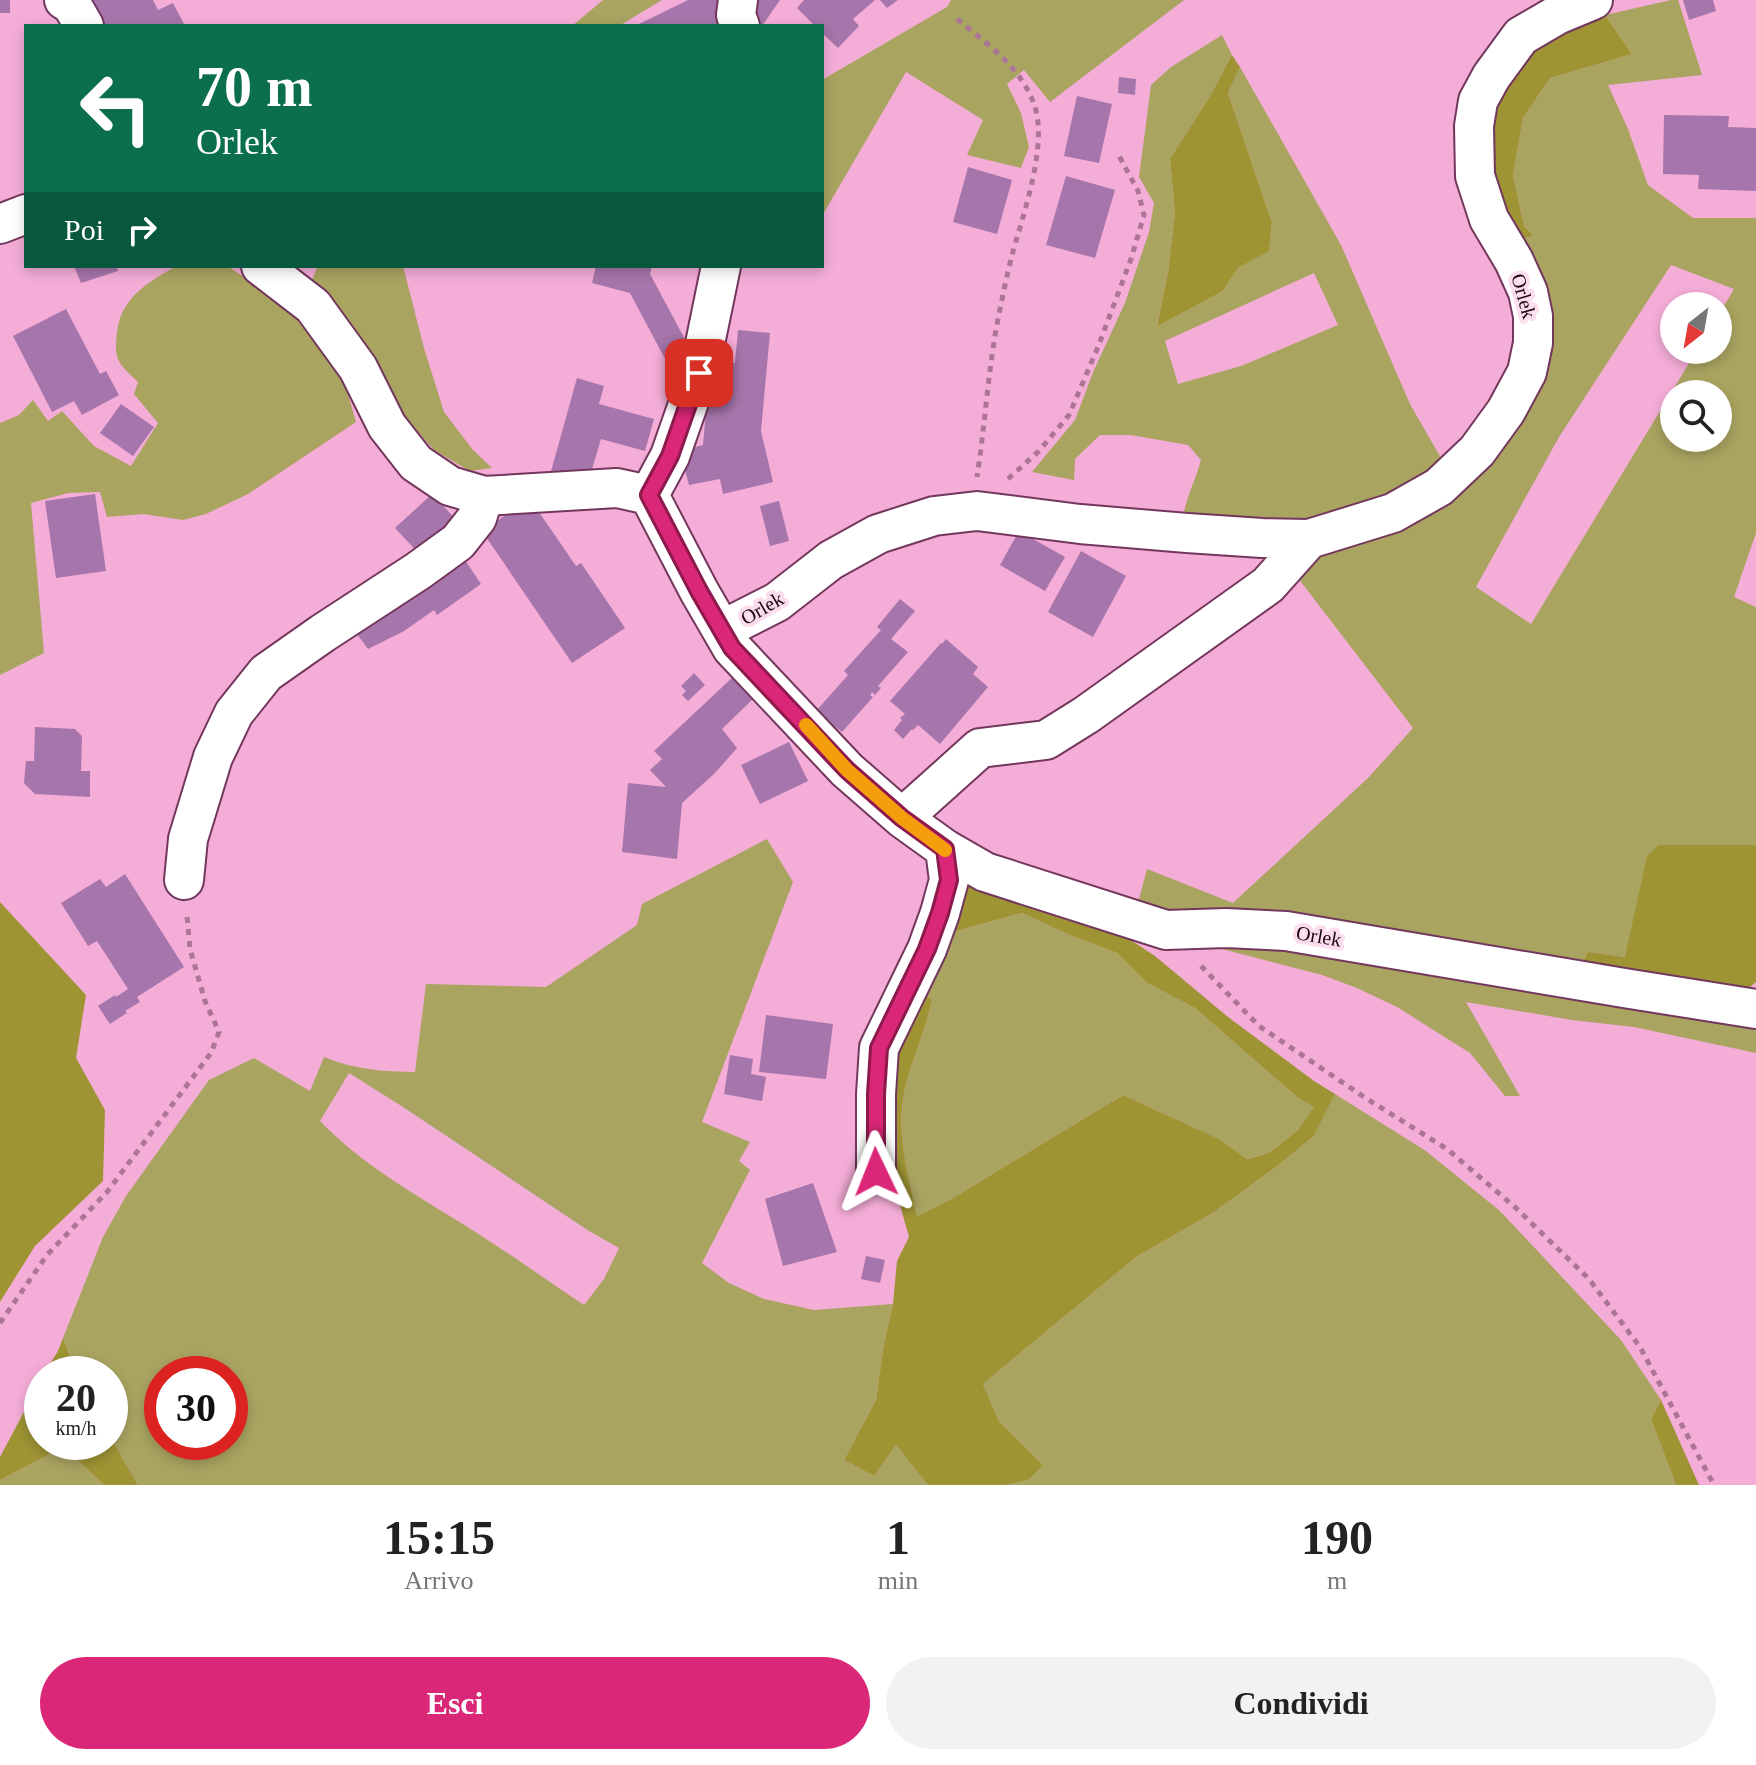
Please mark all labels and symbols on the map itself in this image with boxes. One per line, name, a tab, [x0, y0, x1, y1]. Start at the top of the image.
street label: Orlek	[1507, 271, 1541, 321]
north arrow	[1660, 292, 1732, 364]
pin	[665, 339, 733, 407]
street label: Orlek	[737, 587, 787, 629]
street label: Orlek	[1295, 921, 1343, 951]
position arrow	[834, 1130, 918, 1214]
speed limit sign: 30	[144, 1356, 248, 1460]

